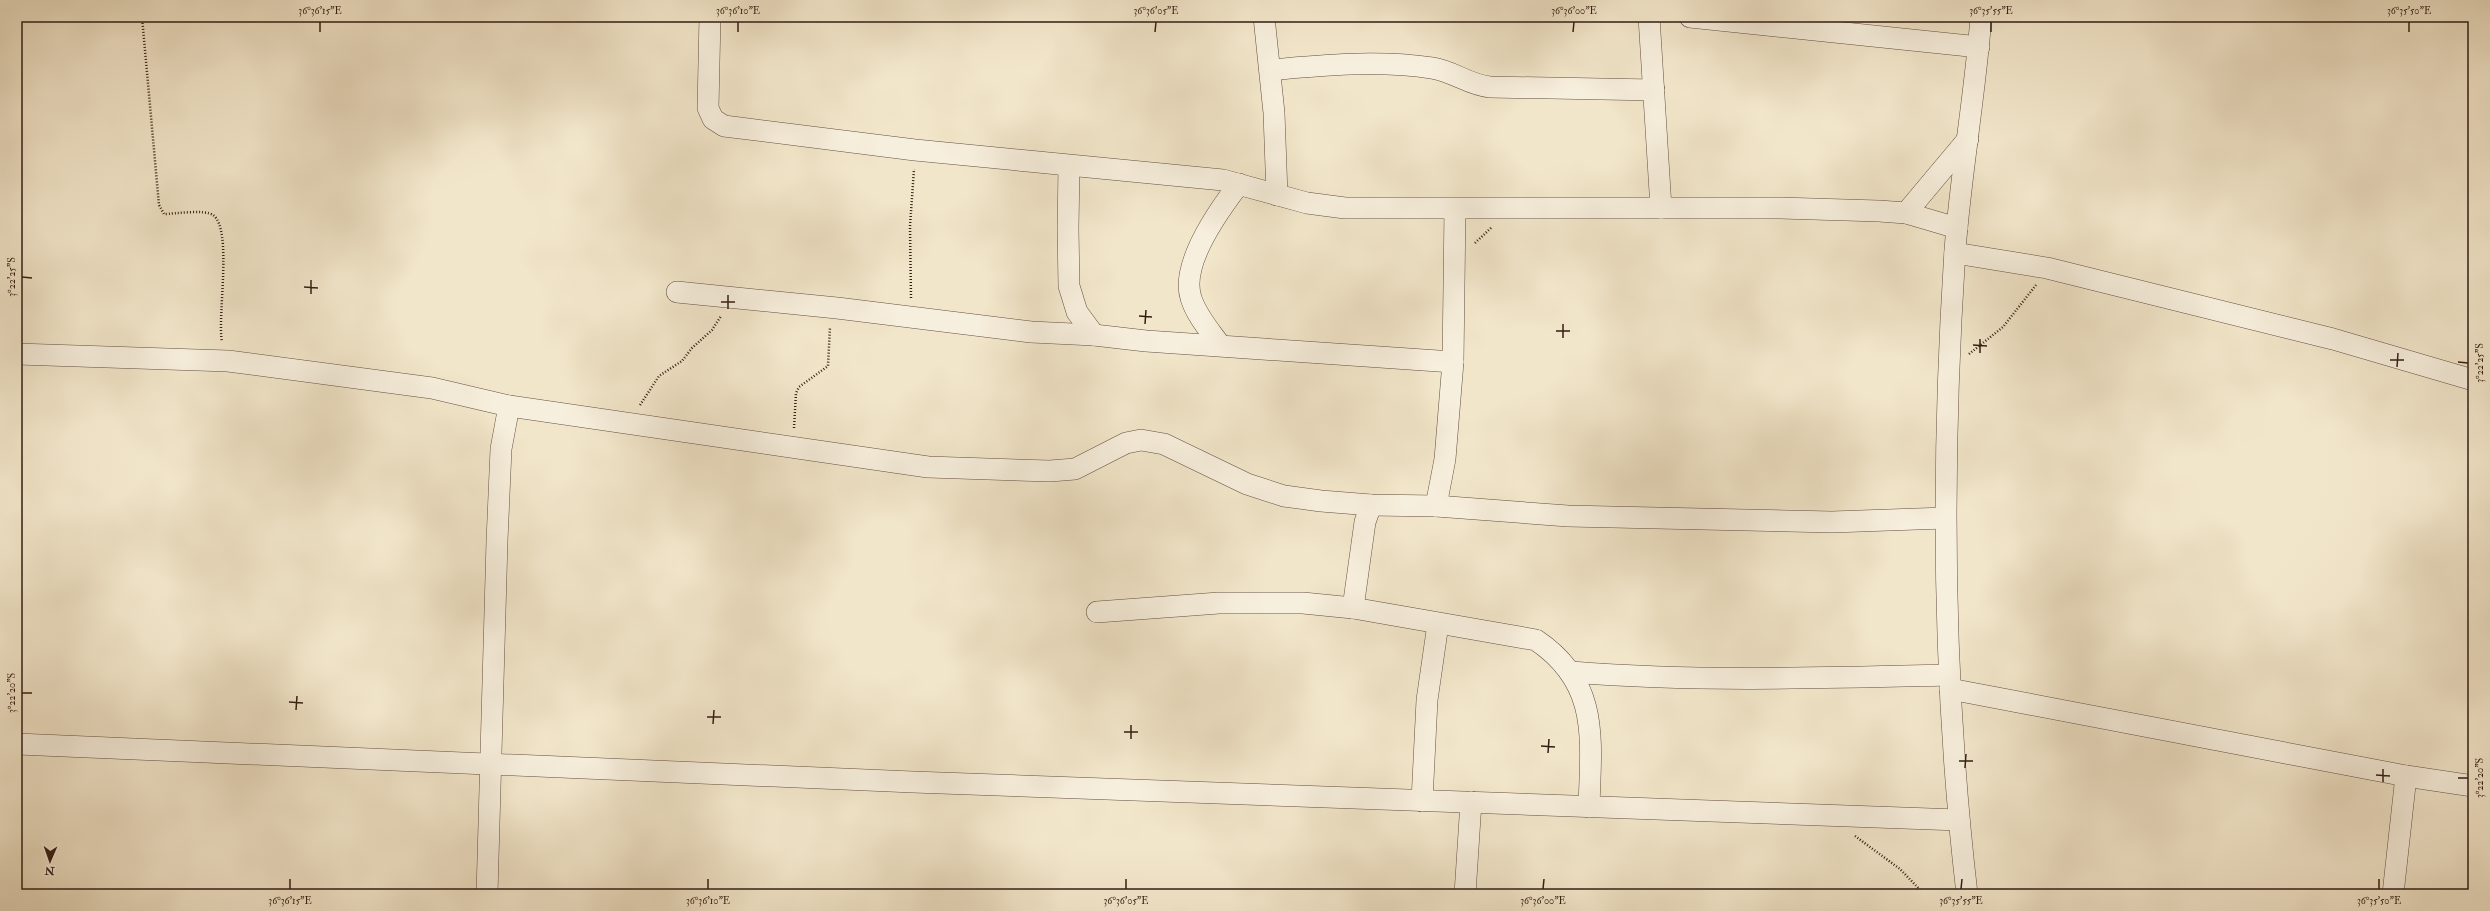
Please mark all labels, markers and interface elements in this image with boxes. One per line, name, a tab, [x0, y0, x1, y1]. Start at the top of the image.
text: 36°36'15"E	[298, 5, 342, 17]
text: 36°36'10"E	[716, 5, 760, 17]
text: 36°36'05"E	[1134, 5, 1178, 17]
text: 36°36'00"E	[1551, 5, 1597, 17]
text: 36°35'55"E	[1969, 5, 2013, 17]
text: 36°35'50"E	[2387, 5, 2431, 17]
text: 3°22'25"S	[6, 257, 18, 297]
text: 3°22'25"S	[2474, 343, 2486, 383]
text: 3°22'20"S	[6, 673, 18, 713]
text: 3°22'20"S	[2474, 758, 2486, 798]
north arrow	[30, 841, 70, 881]
text: N	[43, 864, 56, 877]
text: 36°36'15"E	[268, 895, 312, 907]
text: 36°36'10"E	[686, 895, 730, 907]
text: 36°36'05"E	[1104, 895, 1148, 907]
text: 36°36'00"E	[1520, 895, 1566, 907]
text: 36°35'55"E	[1939, 895, 1983, 907]
text: 36°35'50"E	[2357, 895, 2401, 907]

